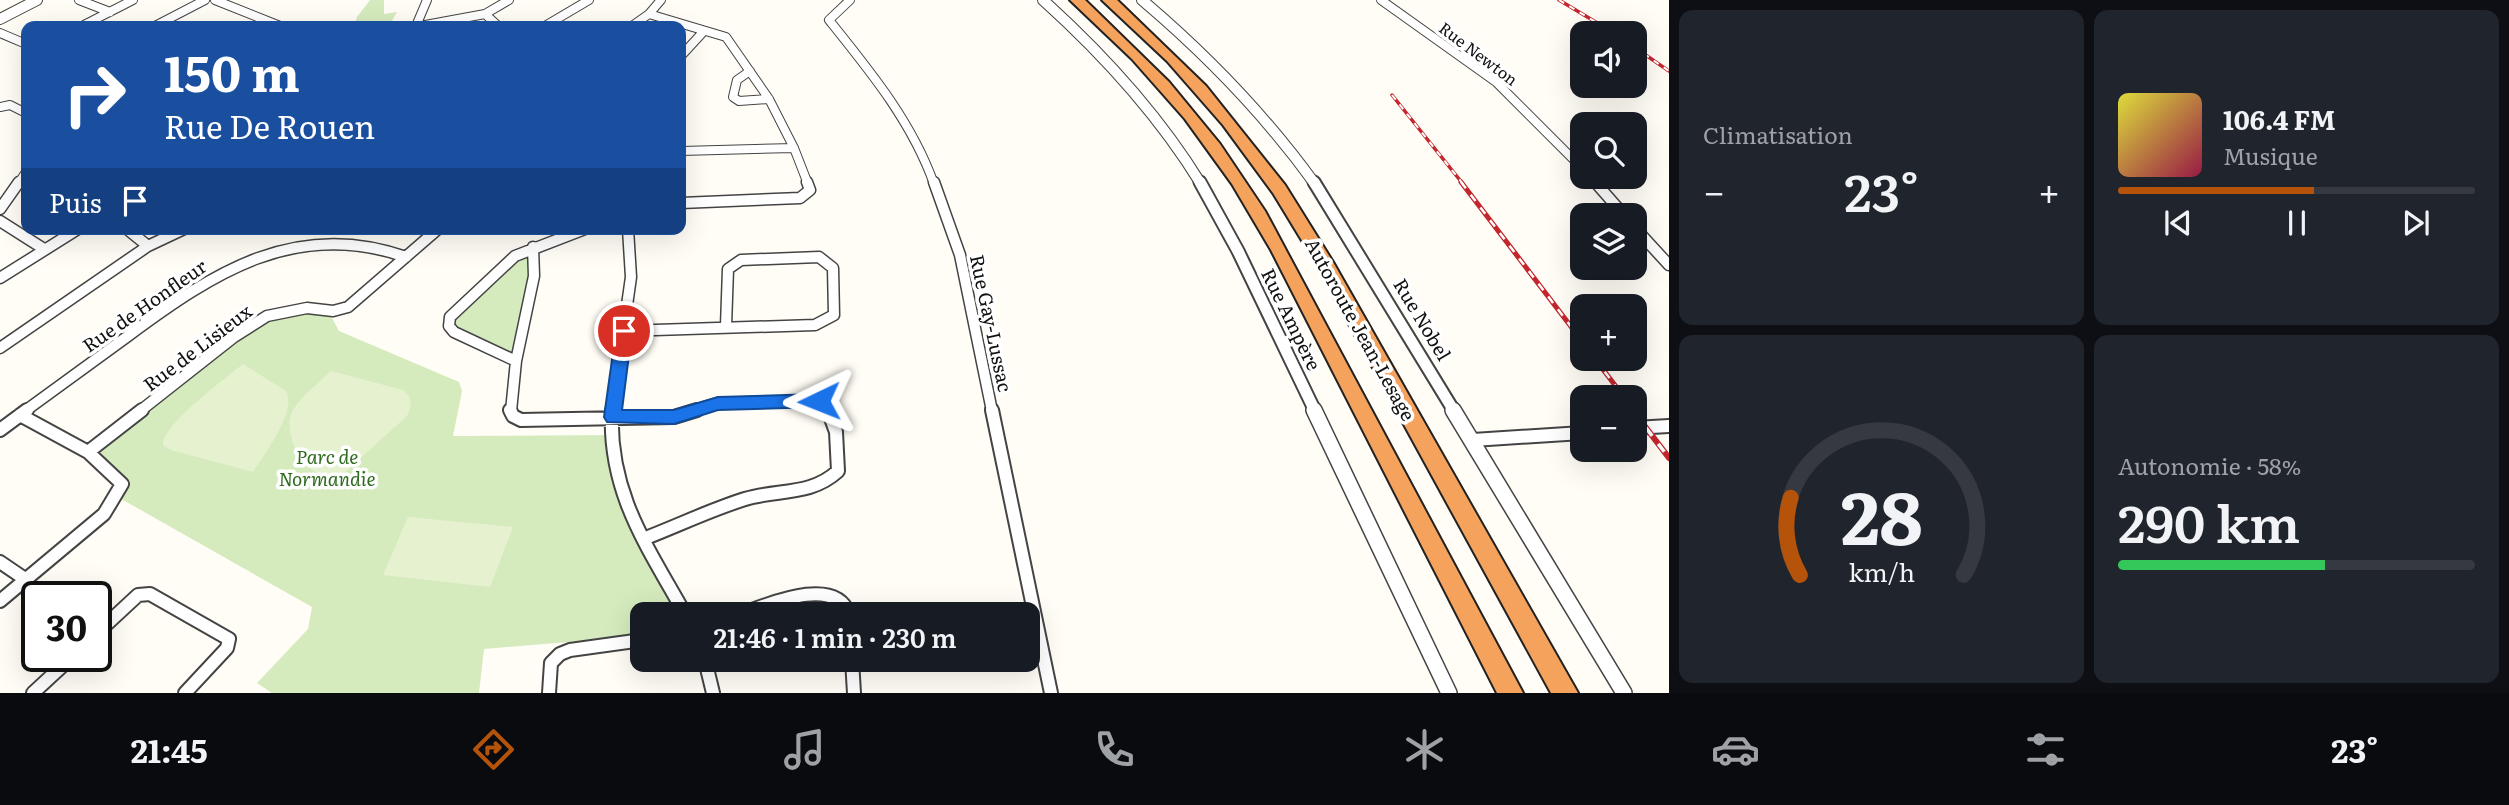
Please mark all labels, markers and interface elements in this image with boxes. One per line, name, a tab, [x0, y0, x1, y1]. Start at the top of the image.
street label: Rue Newton	[1435, 15, 1524, 91]
map controls	[1570, 21, 1647, 462]
button: sound	[1570, 21, 1647, 98]
text: 150 m	[164, 34, 300, 107]
icon: right	[49, 49, 140, 140]
text: 106.4 FM	[2223, 99, 2336, 138]
text: Rue De Rouen	[164, 101, 375, 149]
button: search	[1570, 112, 1647, 189]
text: Climatisation	[1703, 117, 1853, 151]
text: Musique	[2223, 138, 2318, 172]
text: 23°	[1844, 151, 1919, 228]
text: −	[1703, 161, 1725, 218]
text: +	[2038, 161, 2060, 218]
text: Puis	[49, 182, 102, 221]
icon: arrive	[116, 182, 154, 220]
button: layers	[1570, 203, 1647, 280]
icon: previous	[2159, 204, 2197, 242]
icon: pause	[2278, 204, 2316, 242]
icon: next	[2397, 204, 2435, 242]
street label: Autoroute Jean-Lesage	[1299, 232, 1423, 426]
street label: Rue de Honfleur	[76, 252, 212, 358]
street label: Rue Gay-Lussac	[964, 252, 1020, 394]
street label: Rue Ampère	[1255, 263, 1329, 375]
street label: Rue Nobel	[1387, 273, 1459, 365]
button: +	[1570, 294, 1647, 371]
street label: Rue de Lisieux	[137, 297, 257, 397]
pin	[594, 301, 654, 361]
icon: arrive	[605, 312, 643, 350]
position arrow	[782, 364, 856, 438]
button: −	[1570, 385, 1647, 462]
park label: Parc de Normandie	[278, 442, 376, 492]
text: Autonomie · 58%	[2118, 448, 2301, 482]
text: 28	[1841, 459, 1922, 567]
text: 290 km	[2118, 482, 2300, 559]
text: km/h	[1848, 553, 1915, 590]
speed limit sign: 30	[21, 581, 112, 672]
text: 21:46 · 1 min · 230 m	[713, 617, 957, 656]
text: 21:45	[131, 725, 208, 773]
icon: directions	[469, 725, 518, 774]
icon: music	[780, 725, 829, 774]
icon: phone	[1090, 725, 1139, 774]
icon: climate	[1400, 725, 1449, 774]
icon: car	[1711, 725, 1760, 774]
icon: filters	[2021, 725, 2070, 774]
text: 23°	[2331, 725, 2378, 773]

